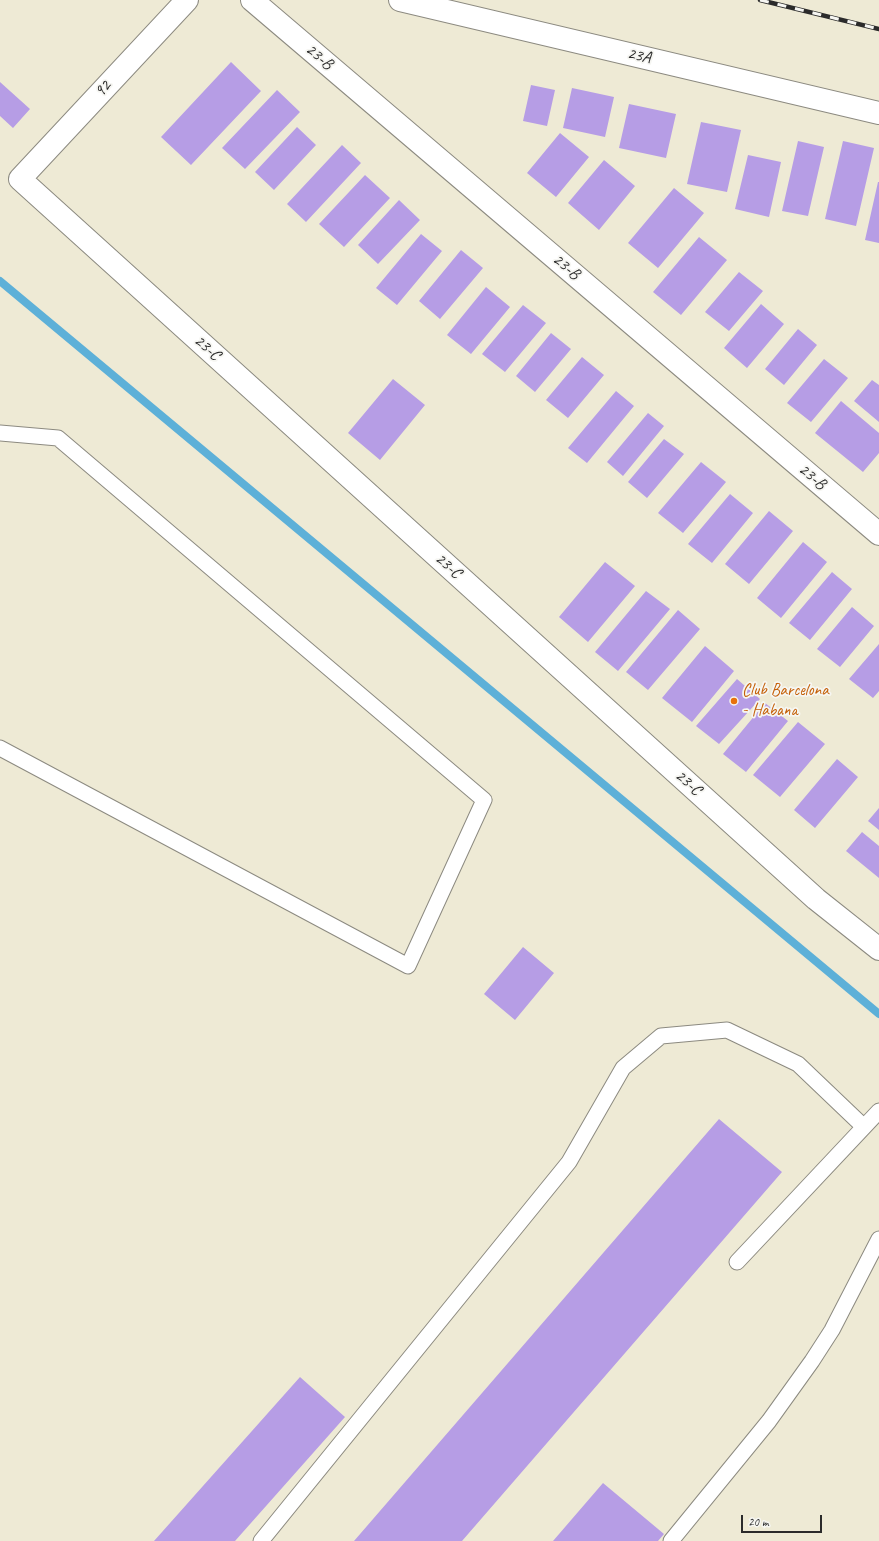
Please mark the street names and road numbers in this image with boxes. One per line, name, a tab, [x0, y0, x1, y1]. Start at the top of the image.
street label: 23-B	[301, 40, 337, 74]
street label: 23A	[625, 43, 653, 69]
street label: 92	[90, 76, 116, 102]
street label: 23-B	[548, 250, 584, 284]
street label: 23-C	[189, 331, 225, 365]
street label: 23-B	[794, 460, 830, 494]
street label: 23-C	[430, 549, 466, 583]
street label: 23-C	[670, 766, 706, 800]

